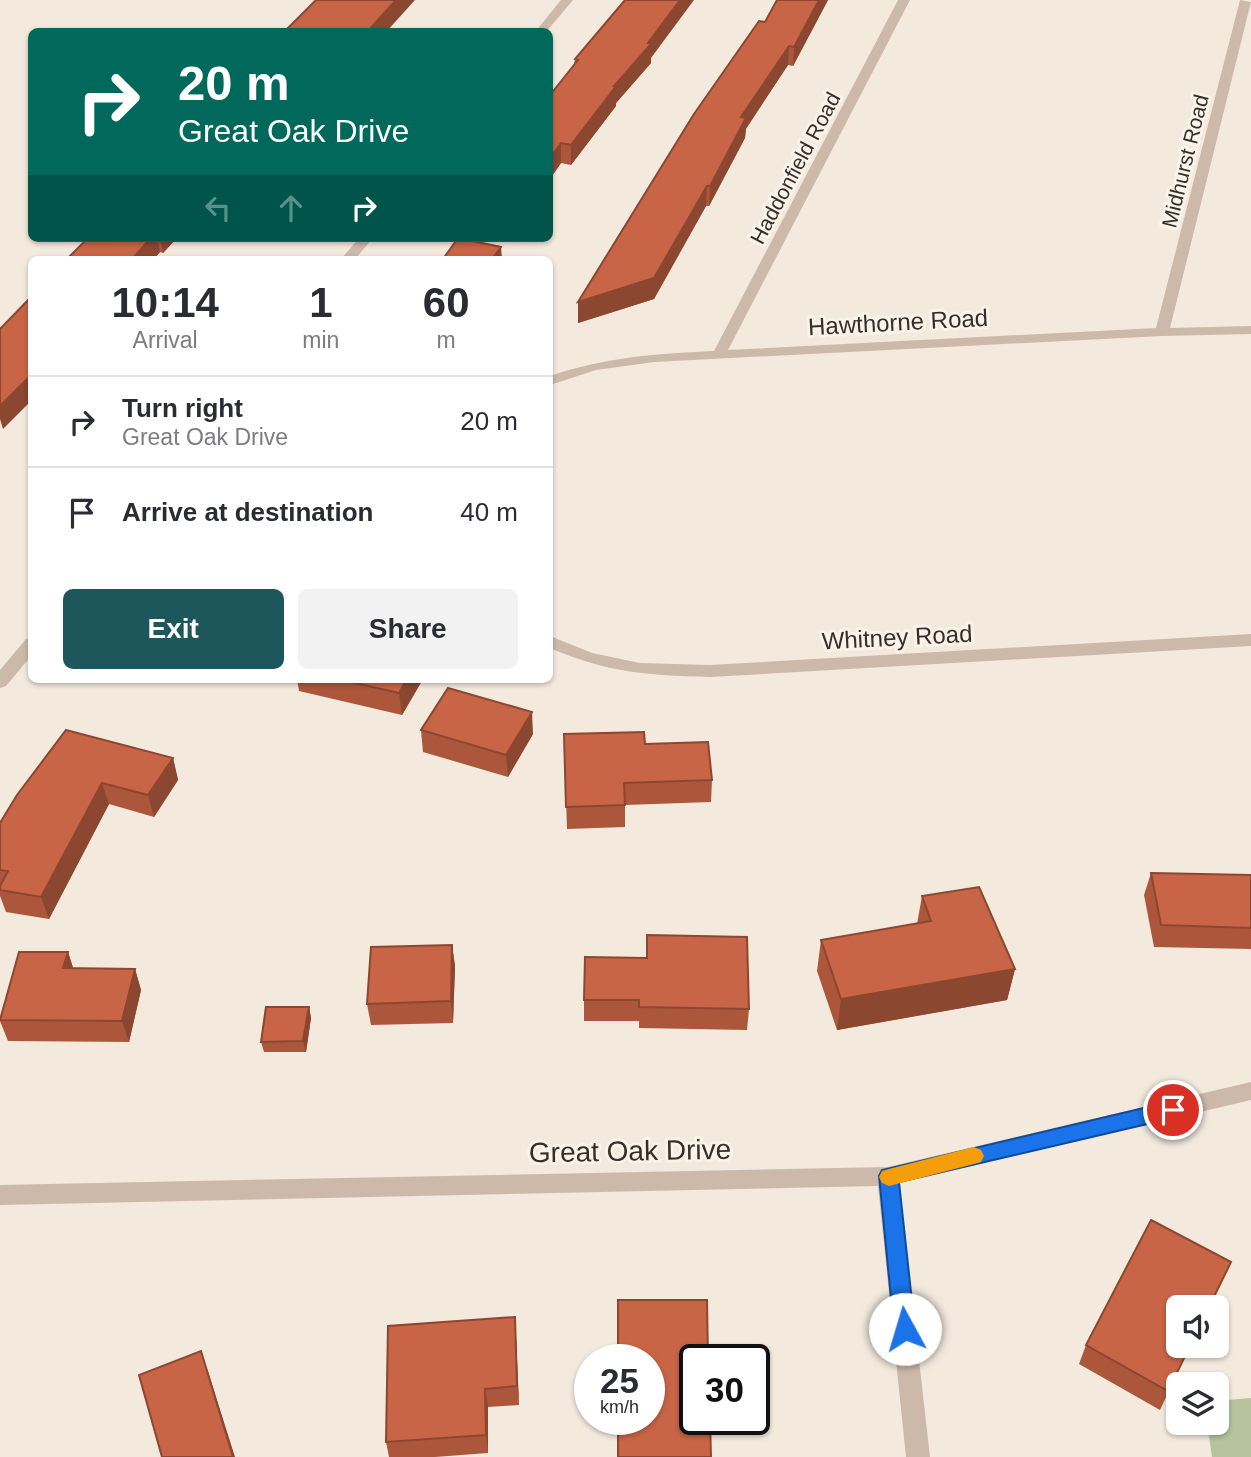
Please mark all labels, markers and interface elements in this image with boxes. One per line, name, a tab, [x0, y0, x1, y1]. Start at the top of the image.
icon: right	[63, 56, 154, 147]
text: 20 m	[178, 56, 290, 110]
street label: Haddonfield Road	[745, 88, 845, 248]
street label: Midhurst Road	[1157, 92, 1213, 230]
text: Great Oak Drive	[178, 113, 409, 149]
icon: left	[199, 189, 237, 227]
icon: ahead	[272, 189, 310, 227]
icon: right	[345, 189, 383, 227]
text: 10:14	[111, 279, 219, 326]
text: 1	[309, 279, 333, 326]
text: 60	[423, 279, 470, 326]
street label: Hawthorne Road	[807, 304, 989, 340]
text: Arrival	[133, 327, 198, 353]
text: min	[302, 327, 339, 353]
text: m	[437, 327, 456, 353]
text: Turn right	[122, 393, 243, 423]
icon: right	[63, 403, 101, 441]
text: 20 m	[460, 406, 518, 436]
text: Great Oak Drive	[122, 424, 288, 450]
icon: arrive	[63, 494, 101, 532]
text: Arrive at destination	[122, 497, 373, 527]
text: 40 m	[460, 497, 518, 527]
button: Exit	[63, 589, 284, 669]
button: Share	[298, 589, 518, 669]
street label: Whitney Road	[821, 620, 973, 654]
pin	[1143, 1080, 1203, 1140]
icon: arrive	[1154, 1091, 1192, 1129]
street label: Great Oak Drive	[529, 1134, 731, 1168]
position arrow	[868, 1292, 942, 1366]
map controls	[1166, 1295, 1229, 1435]
button: sound	[1166, 1295, 1229, 1358]
speed limit sign: 30	[679, 1344, 770, 1435]
text: 25	[600, 1361, 639, 1400]
button: layers	[1166, 1372, 1229, 1435]
text: km/h	[600, 1397, 639, 1417]

